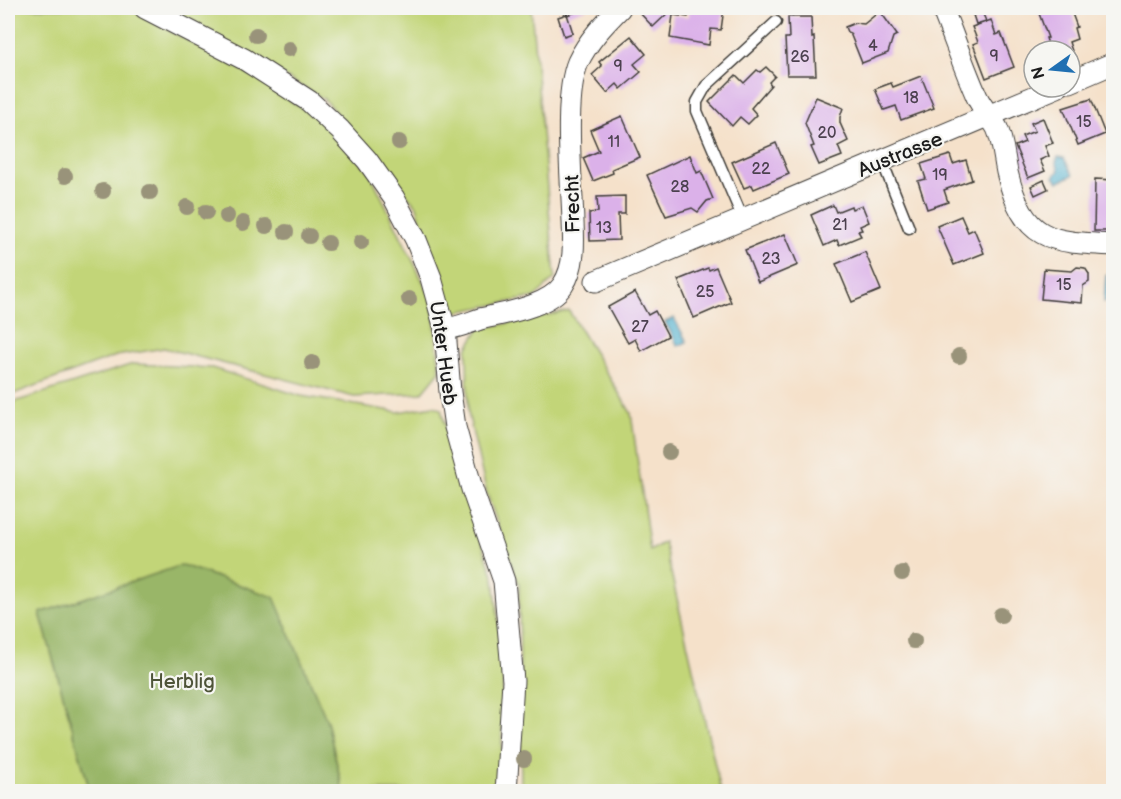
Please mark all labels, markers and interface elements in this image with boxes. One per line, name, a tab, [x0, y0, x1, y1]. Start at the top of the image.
house number: 4	[868, 37, 878, 56]
north arrow	[1022, 39, 1082, 99]
house number: 9	[989, 47, 999, 66]
house number: 26	[790, 48, 810, 67]
house number: 9	[613, 57, 623, 76]
text: N	[1028, 64, 1050, 81]
house number: 18	[903, 89, 919, 108]
house number: 15	[1076, 113, 1092, 132]
house number: 20	[818, 124, 836, 143]
street label: Austrasse	[855, 127, 946, 183]
house number: 11	[608, 133, 620, 152]
house number: 22	[752, 160, 771, 179]
house number: 19	[932, 166, 948, 185]
street label: Frecht	[560, 175, 586, 233]
house number: 28	[671, 178, 689, 197]
house number: 21	[832, 216, 848, 235]
house number: 13	[596, 219, 612, 238]
house number: 23	[762, 250, 781, 269]
house number: 15	[1056, 276, 1072, 295]
house number: 25	[696, 283, 714, 302]
street label: Unter Hueb	[424, 300, 462, 407]
house number: 27	[631, 318, 649, 337]
park label: Herblig	[149, 670, 215, 694]

